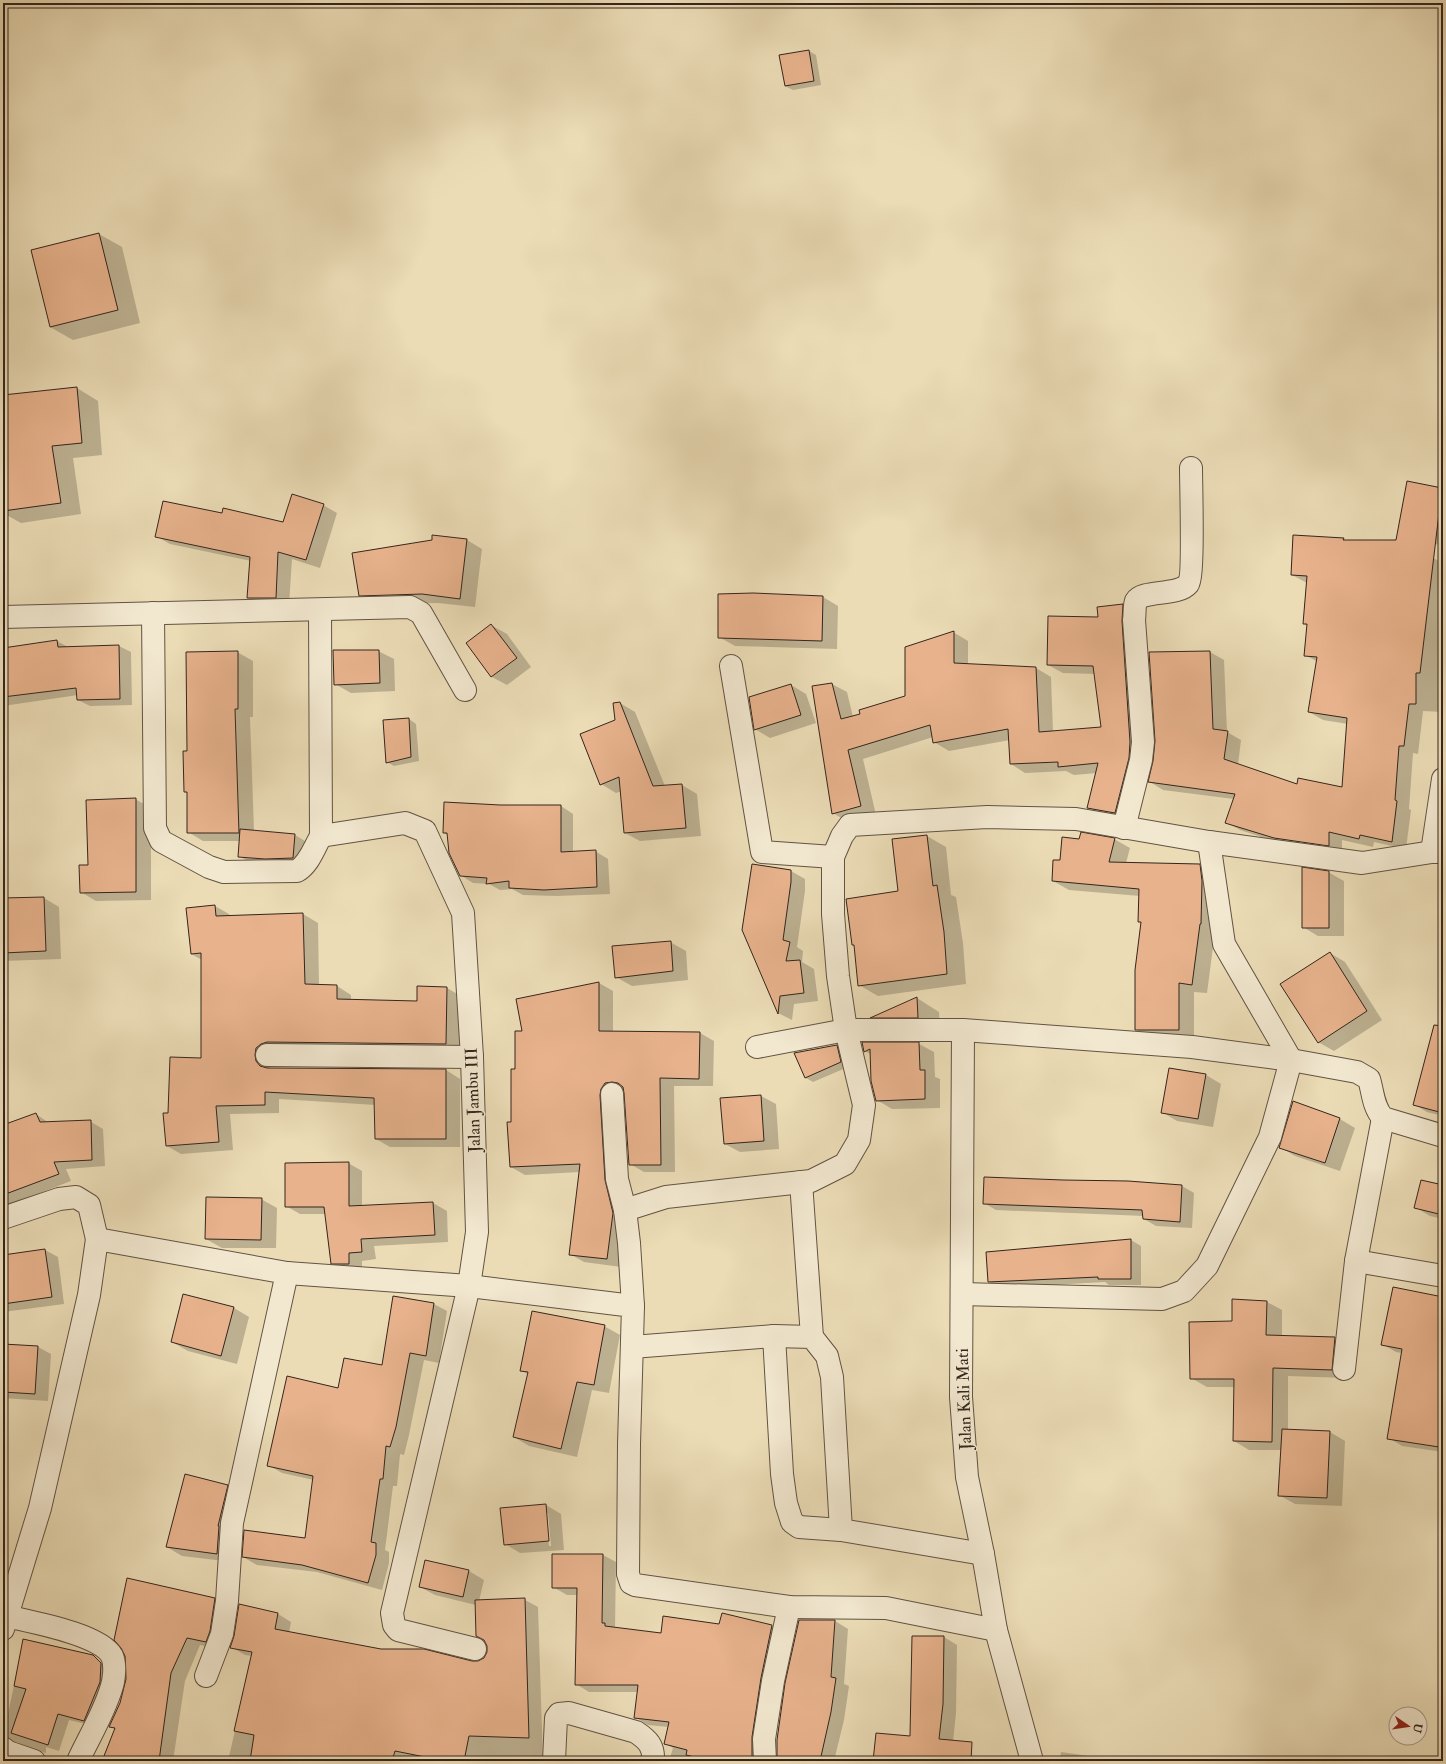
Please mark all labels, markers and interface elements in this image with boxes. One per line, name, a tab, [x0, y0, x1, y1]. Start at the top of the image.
street label: Jalan Jambu III	[461, 1047, 486, 1154]
street label: Jalan Kali Mati	[952, 1347, 977, 1451]
north arrow	[1388, 1706, 1428, 1746]
text: U	[1410, 1722, 1425, 1735]

